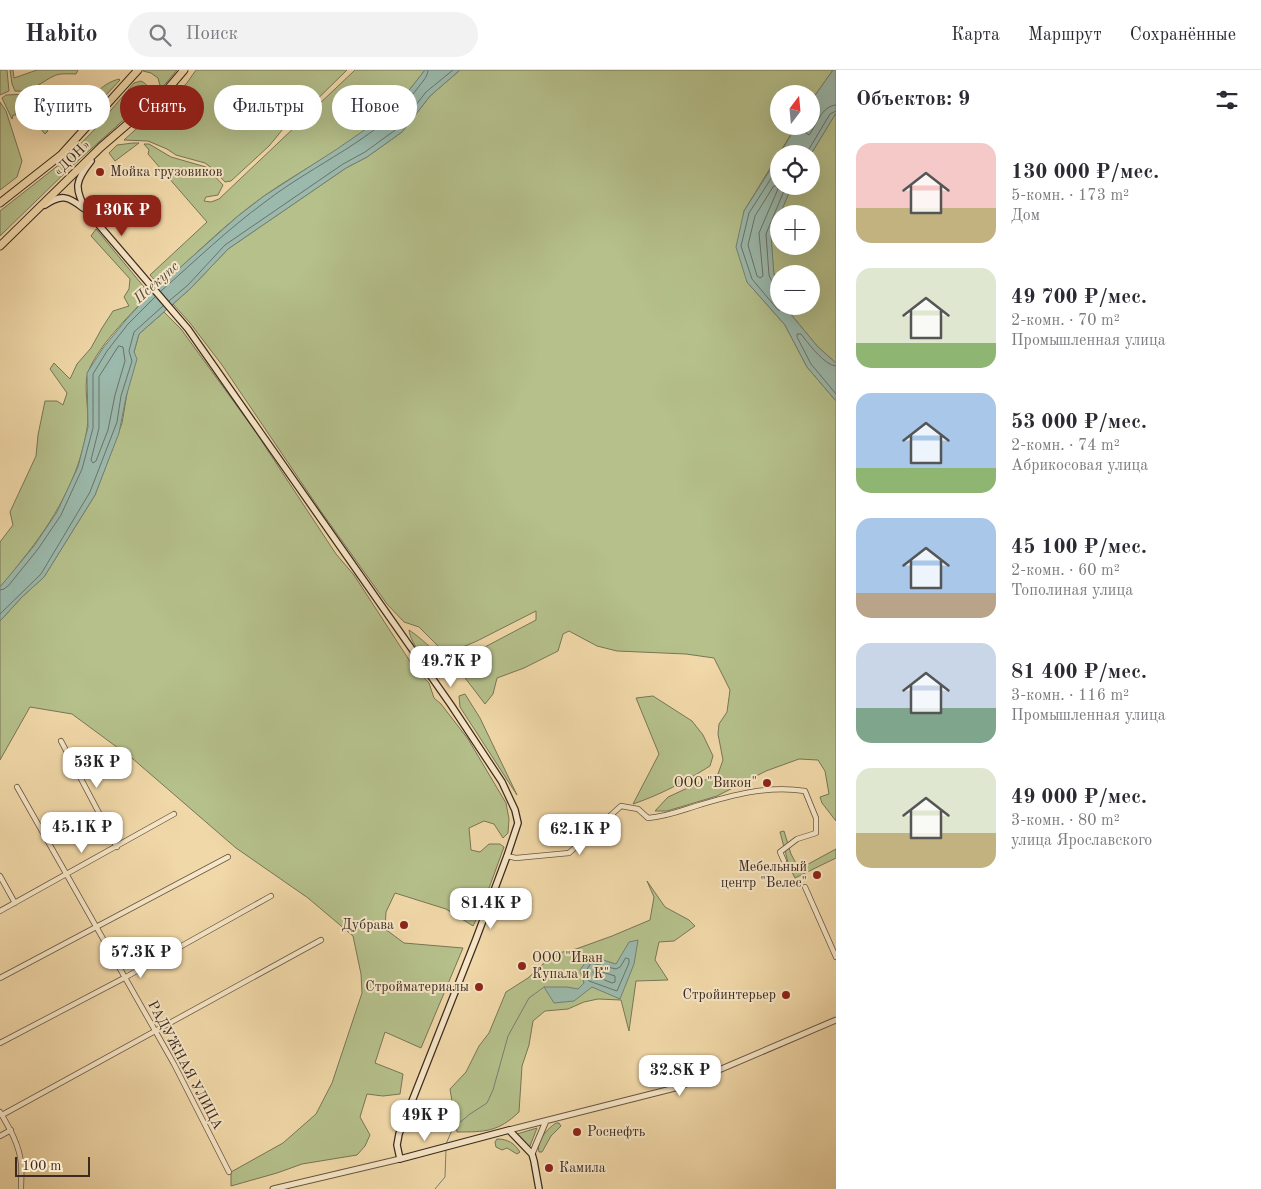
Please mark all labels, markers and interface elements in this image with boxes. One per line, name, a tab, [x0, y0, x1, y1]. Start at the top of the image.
search box	[128, 12, 478, 57]
icon: search	[146, 21, 174, 49]
text: Habito	[25, 23, 98, 47]
text: Поиск	[186, 25, 238, 44]
text: Карта	[951, 26, 1000, 44]
text: Маршрут	[1028, 26, 1102, 44]
text: Сохранённые	[1130, 26, 1236, 44]
chip: Купить	[15, 85, 110, 130]
chip: Снять	[120, 85, 204, 130]
chip: Фильтры	[214, 85, 322, 130]
chip: Новое	[332, 85, 417, 130]
north arrow	[770, 85, 820, 135]
map controls	[770, 85, 820, 315]
icon: filters	[1213, 86, 1241, 114]
text: Объектов: 9	[856, 89, 970, 110]
street label: «ДОН»	[51, 137, 93, 179]
button: locate	[770, 145, 820, 195]
text: 130 000 ₽/мес.	[1011, 162, 1159, 183]
icon: home	[896, 163, 956, 223]
place label: Мойка грузовиков	[110, 165, 223, 179]
marker: Мойка грузовиков	[94, 166, 106, 178]
text: 5-комн. · 173 m²	[1011, 188, 1129, 204]
pin: 130K ₽	[81, 194, 163, 237]
text: 130K ₽	[94, 203, 150, 219]
button: +	[770, 205, 820, 255]
text: Дом	[1011, 208, 1040, 224]
water label: Псекупс	[131, 259, 183, 308]
button: −	[770, 265, 820, 315]
text: 49 700 ₽/мес.	[1011, 287, 1147, 308]
icon: home	[896, 288, 956, 348]
text: 2-комн. · 70 m²	[1011, 313, 1120, 329]
text: Промышленная улица	[1011, 333, 1166, 349]
text: 53 000 ₽/мес.	[1011, 412, 1147, 433]
icon: home	[896, 413, 956, 473]
text: 2-комн. · 74 m²	[1011, 438, 1120, 454]
text: Абрикосовая улица	[1011, 458, 1148, 474]
text: 45 100 ₽/мес.	[1011, 537, 1147, 558]
icon: home	[896, 538, 956, 598]
text: 2-комн. · 60 m²	[1011, 563, 1120, 579]
text: Тополиная улица	[1011, 583, 1133, 599]
pin: 49.7K ₽	[405, 646, 497, 688]
text: 49.7K ₽	[421, 654, 481, 670]
text: 81 400 ₽/мес.	[1011, 662, 1147, 683]
icon: home	[896, 663, 956, 723]
text: 3-комн. · 116 m²	[1011, 688, 1129, 704]
text: Промышленная улица	[1011, 708, 1166, 724]
pin: 53K ₽	[62, 746, 132, 789]
text: 53K ₽	[74, 755, 120, 771]
place label: ООО "Викон"	[674, 776, 757, 790]
marker: ООО "Викон"	[761, 777, 773, 789]
text: 49 000 ₽/мес.	[1011, 787, 1147, 808]
icon: home	[896, 788, 956, 848]
pin: 45.1K ₽	[36, 812, 128, 854]
text: 3-комн. · 80 m²	[1011, 813, 1120, 829]
pin: 62.1K ₽	[534, 814, 626, 856]
text: 45.1K ₽	[52, 820, 112, 836]
text: 62.1K ₽	[550, 822, 610, 838]
text: улица Ярославского	[1011, 833, 1152, 849]
place label: Мебельный центр "Велес"	[721, 860, 807, 890]
marker: Мебельный центр "Велес"	[811, 869, 823, 881]
pin: 81.4K ₽	[445, 888, 537, 930]
text: 81.4K ₽	[461, 896, 521, 912]
place label: Дубрава	[341, 918, 394, 932]
marker: Дубрава	[398, 919, 410, 931]
pin: 57.3K ₽	[95, 936, 187, 979]
text: 57.3K ₽	[111, 945, 171, 961]
place label: ООО "Иван Купала и К"	[532, 951, 609, 981]
marker: ООО "Иван Купала и К"	[516, 960, 528, 972]
place label: Стройматериалы	[365, 980, 469, 994]
marker: Стройматериалы	[473, 981, 485, 993]
place label: Стройинтерьер	[683, 988, 776, 1002]
marker: Стройинтерьер	[780, 989, 792, 1001]
street label: РАДУЖНАЯ УЛИЦА	[145, 998, 225, 1132]
pin: 32.8K ₽	[634, 1054, 726, 1097]
text: 32.8K ₽	[650, 1063, 710, 1079]
pin: 49K ₽	[390, 1100, 460, 1142]
text: 49K ₽	[402, 1108, 448, 1124]
place label: Роснефть	[587, 1125, 646, 1140]
marker: Роснефть	[571, 1126, 583, 1138]
scale bar	[15, 1154, 90, 1177]
text: 100 m	[22, 1159, 61, 1173]
place label: Камила	[559, 1161, 606, 1175]
marker: Камила	[543, 1162, 555, 1174]

